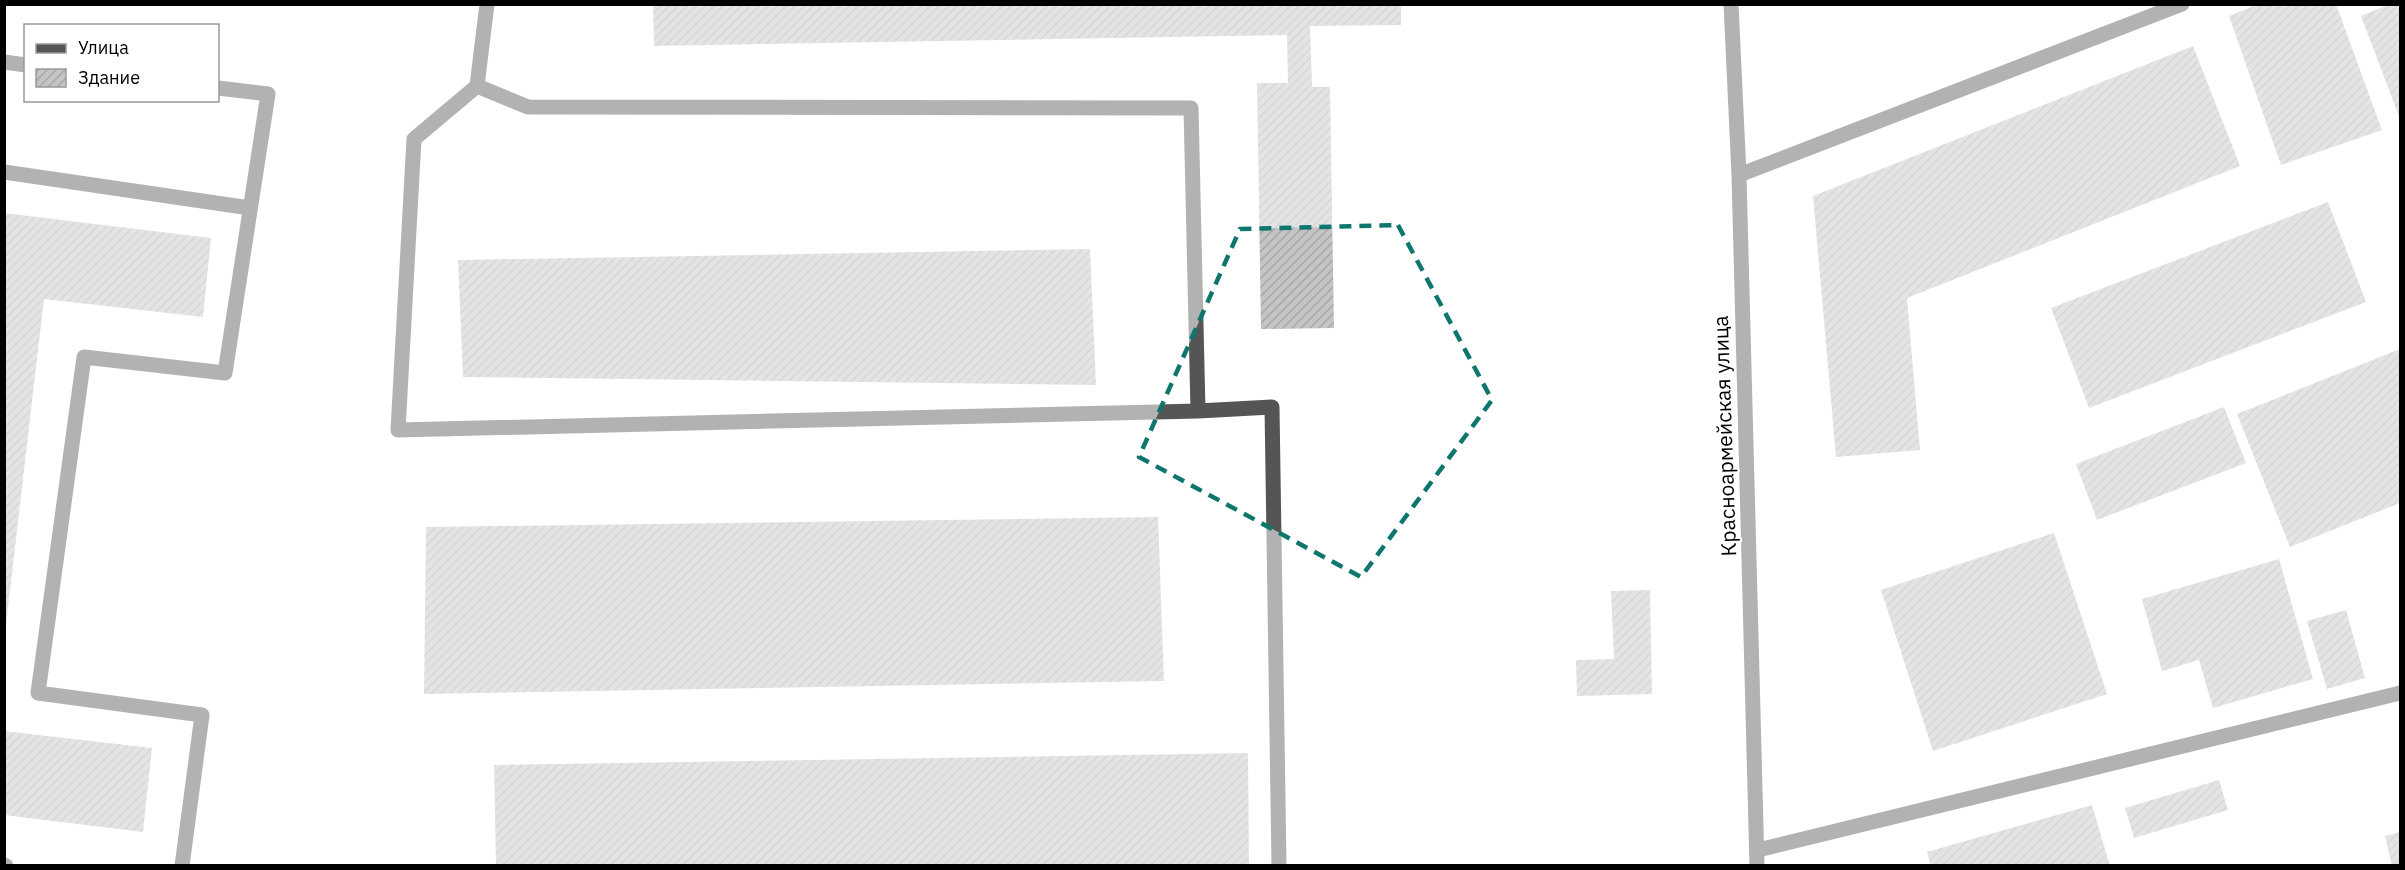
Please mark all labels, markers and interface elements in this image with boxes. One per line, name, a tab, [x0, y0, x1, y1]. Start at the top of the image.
legend	[24, 24, 219, 102]
text: Улица	[78, 36, 129, 59]
text: Здание	[78, 66, 140, 89]
street label: Красноармейская улица	[1706, 315, 1742, 557]

